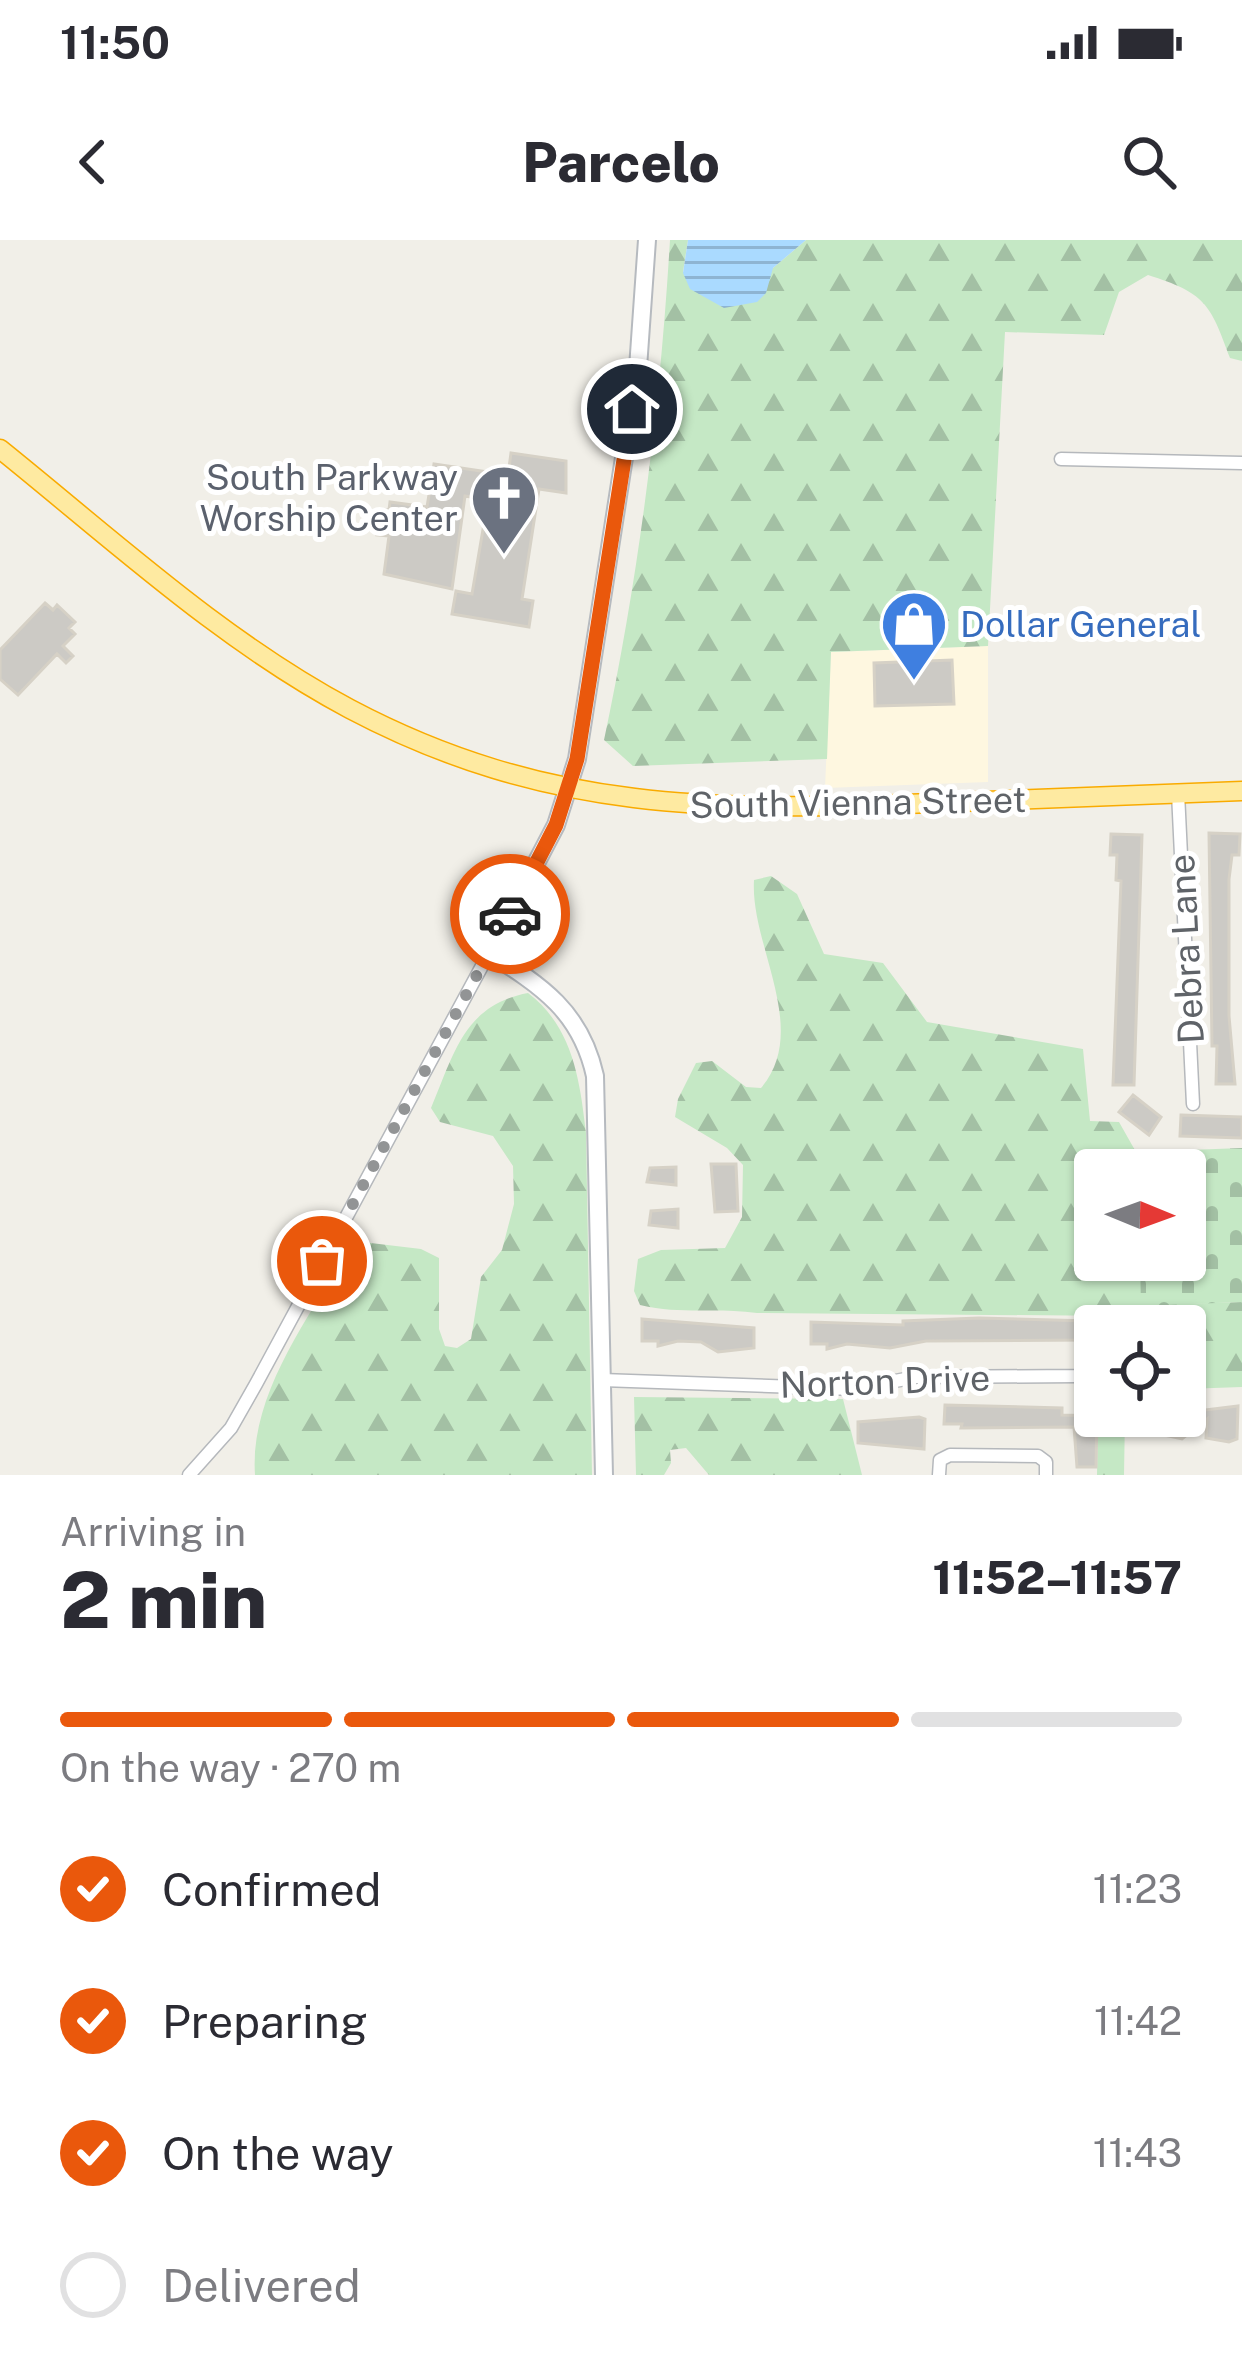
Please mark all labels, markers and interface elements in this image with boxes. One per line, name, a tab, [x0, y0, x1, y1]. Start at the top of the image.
text: 11:50	[60, 16, 170, 69]
icon: back	[60, 129, 126, 195]
icon: search	[1116, 129, 1182, 195]
text: Parcelo	[522, 131, 720, 194]
pin	[581, 358, 683, 460]
icon: home	[599, 376, 665, 442]
place label: South Parkway Worship Center	[200, 456, 458, 539]
church icon: South Parkway Worship Center	[469, 463, 539, 557]
shop icon: Dollar General	[879, 589, 949, 683]
place label: Dollar General	[960, 603, 1201, 645]
street label: South Vienna Street	[689, 778, 1027, 826]
street label: Debra Lane	[1160, 853, 1212, 1045]
courier	[450, 854, 570, 974]
icon: car	[477, 881, 543, 947]
north arrow	[1074, 1149, 1206, 1281]
map controls	[1074, 1149, 1206, 1437]
pin	[271, 1210, 373, 1312]
icon: bag	[289, 1228, 355, 1294]
button: locate	[1074, 1305, 1206, 1437]
street label: Norton Drive	[779, 1356, 991, 1406]
text: Arriving in	[60, 1509, 246, 1555]
text: 11:52–11:57	[932, 1551, 1182, 1604]
text: 2 min	[60, 1554, 267, 1646]
text: On the way · 270 m	[60, 1745, 401, 1791]
icon: check	[60, 1856, 126, 1922]
text: Confirmed	[162, 1863, 381, 1916]
text: 11:23	[1093, 1866, 1182, 1912]
icon: check	[60, 1988, 126, 2054]
text: Preparing	[162, 1995, 368, 2048]
text: 11:42	[1094, 1998, 1182, 2044]
icon: check	[60, 2120, 126, 2186]
text: On the way	[162, 2127, 394, 2180]
text: 11:43	[1093, 2130, 1182, 2176]
text: Delivered	[162, 2259, 361, 2312]

